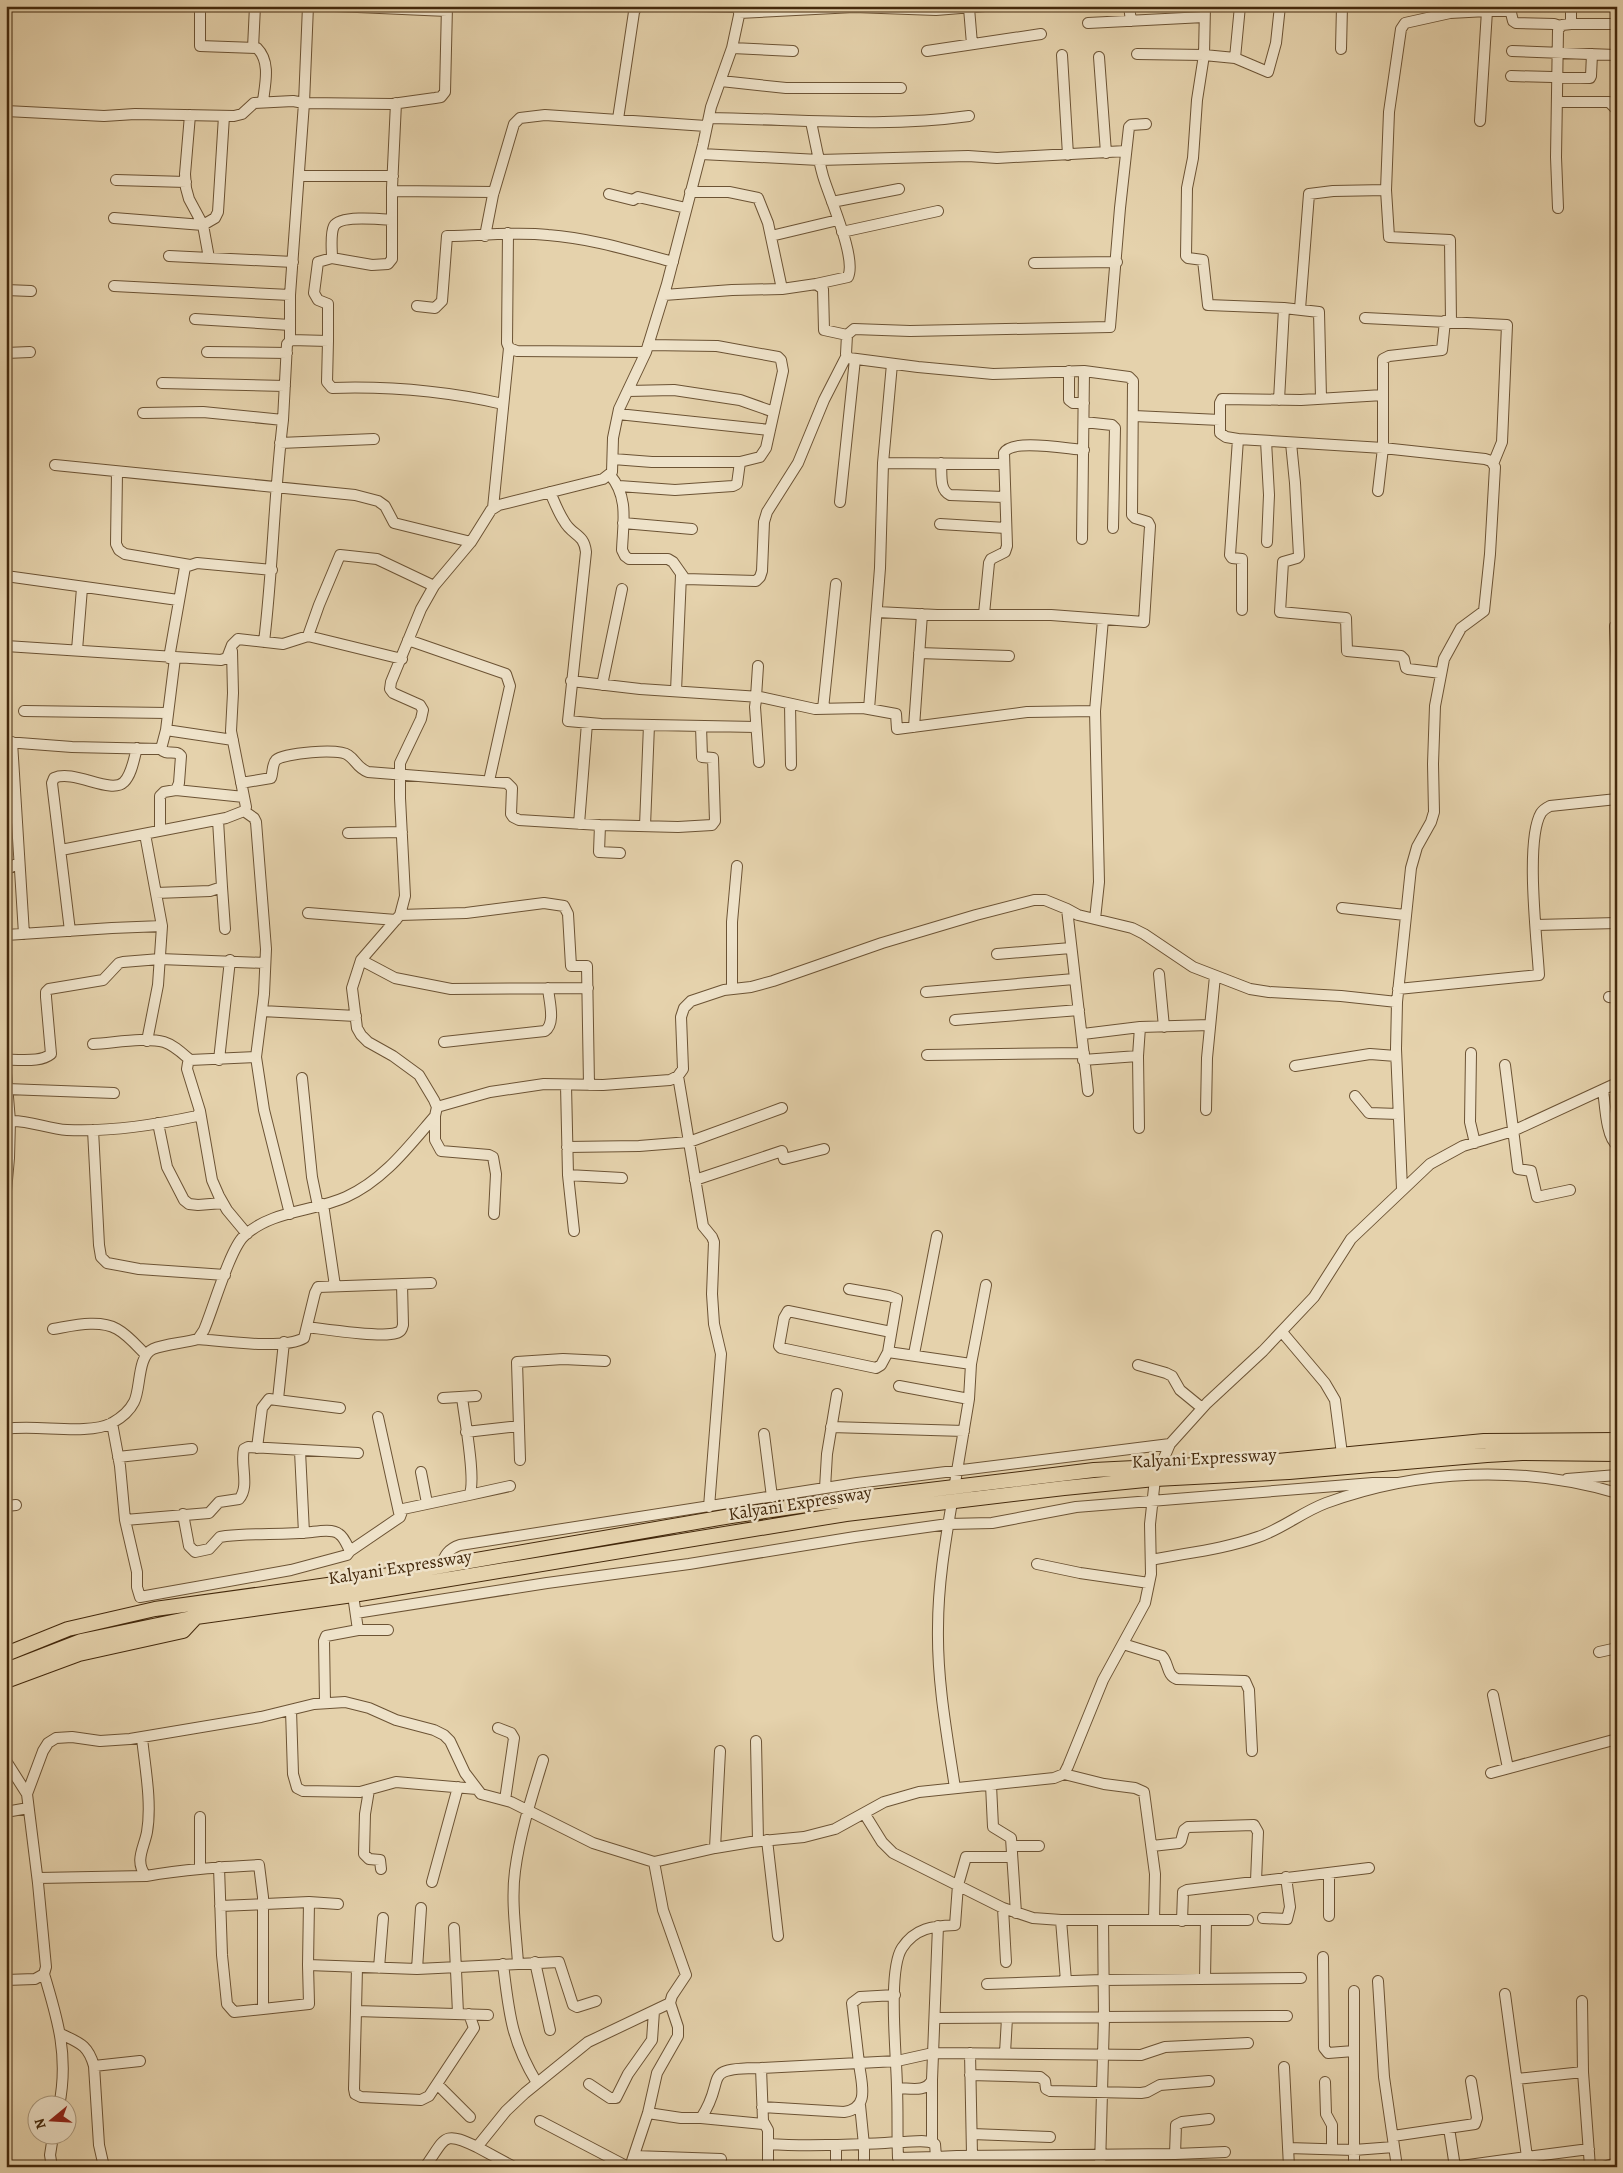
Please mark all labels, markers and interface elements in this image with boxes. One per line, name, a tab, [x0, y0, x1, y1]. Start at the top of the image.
street label: Kalyani Expressway	[1131, 1442, 1278, 1474]
street label: Kalyani Expressway	[727, 1480, 874, 1526]
street label: Kalyani Expressway	[327, 1544, 474, 1590]
north arrow	[28, 2096, 78, 2146]
text: N	[30, 2116, 51, 2132]

